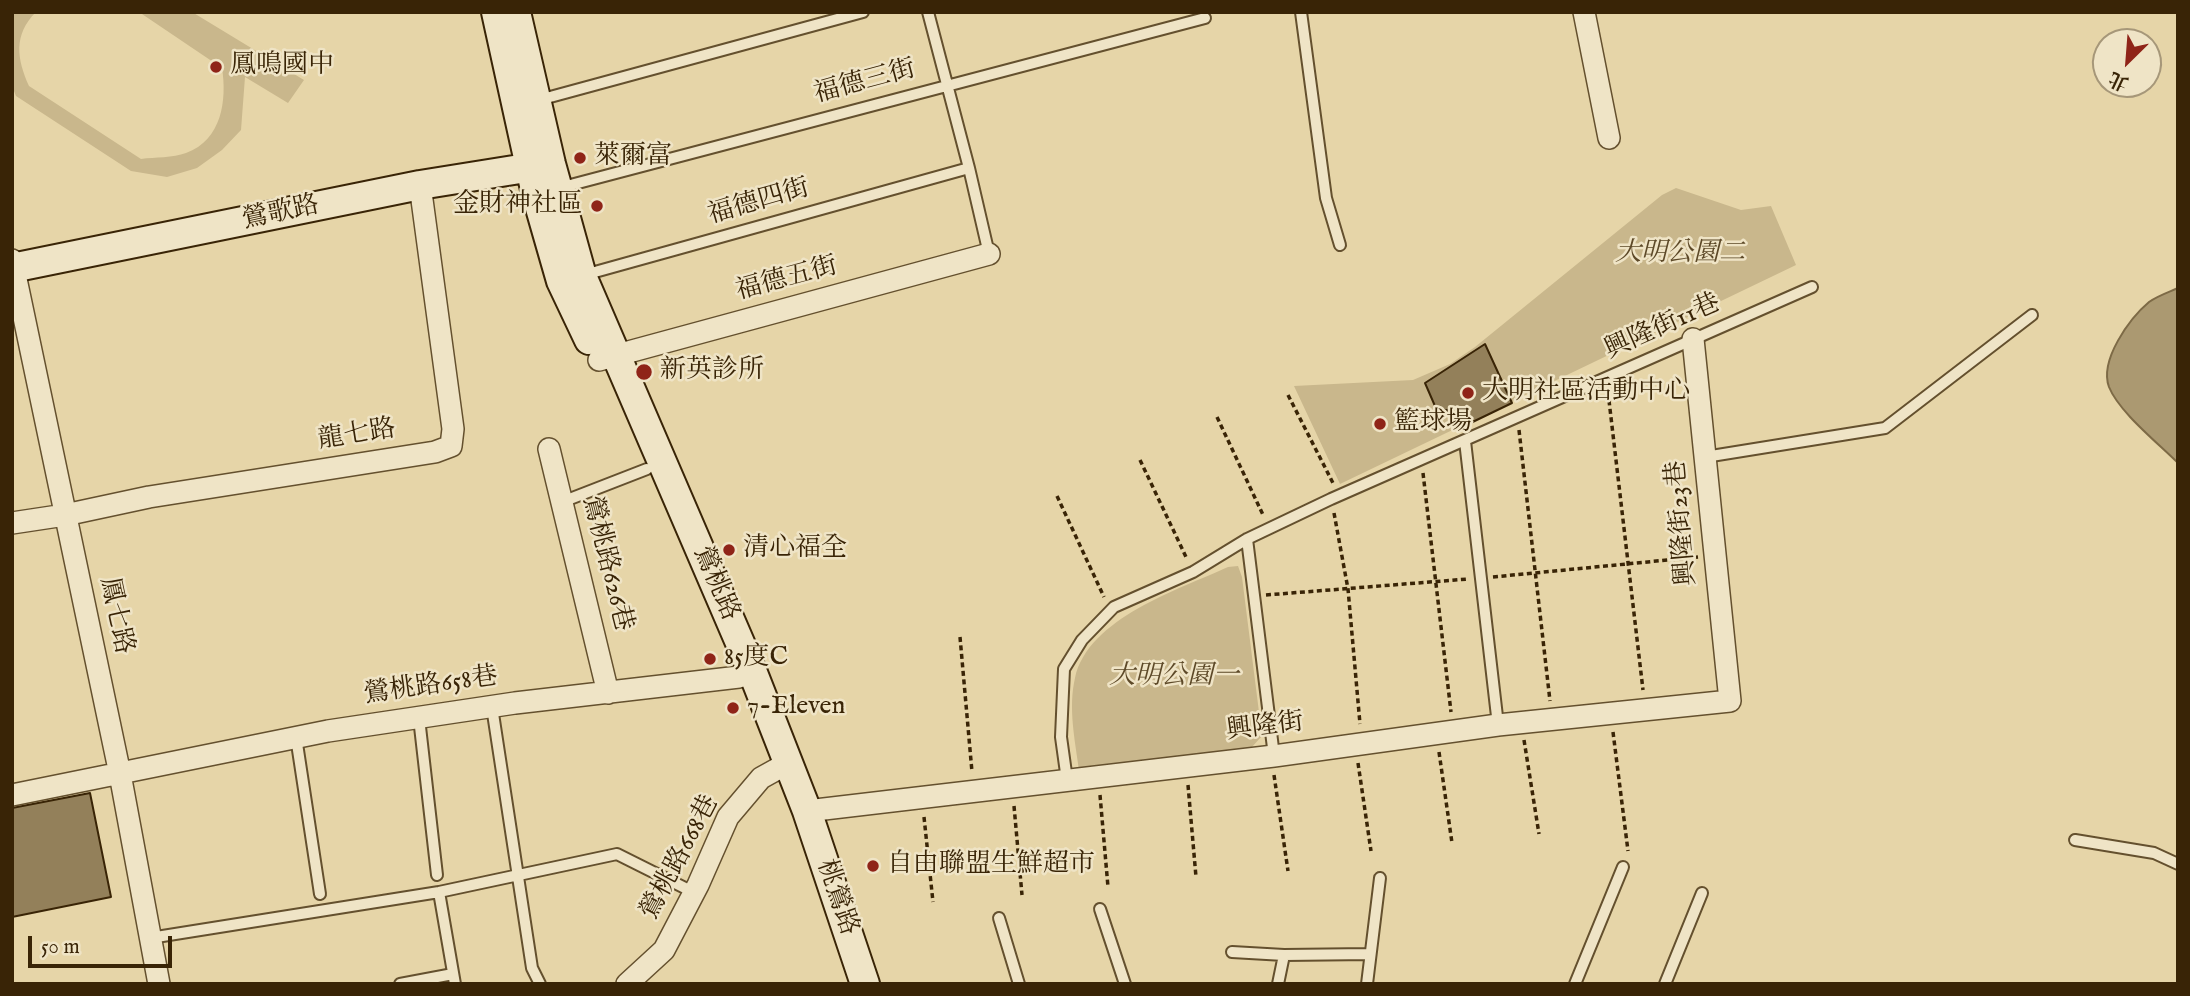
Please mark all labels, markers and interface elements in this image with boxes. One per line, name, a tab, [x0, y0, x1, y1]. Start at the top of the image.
north arrow	[2092, 28, 2162, 98]
place label: 鳳鳴國中	[230, 51, 334, 83]
street label: 福德三街	[811, 54, 919, 112]
marker: 鳳鳴國中	[208, 59, 224, 75]
text: 北	[2105, 65, 2133, 95]
place label: 萊爾富	[594, 142, 672, 174]
marker: 萊爾富	[572, 150, 588, 166]
street label: 福德四街	[705, 174, 813, 232]
place label: 金財神社區	[453, 190, 583, 222]
street label: 鶯歌路	[240, 191, 322, 237]
marker: 金財神社區	[589, 198, 605, 214]
park label: 大明公園二	[1615, 239, 1745, 271]
street label: 福德五街	[733, 251, 841, 309]
street label: 興隆街11巷	[1600, 289, 1726, 367]
place label: 新英診所	[660, 356, 764, 388]
marker: 新英診所	[634, 362, 654, 382]
place label: 大明社區活動中心	[1482, 377, 1690, 409]
marker: 大明社區活動中心	[1460, 385, 1476, 401]
place label: 籃球場	[1394, 408, 1472, 440]
street label: 龍七路	[316, 414, 398, 458]
marker: 籃球場	[1372, 416, 1388, 432]
street label: 興隆街23巷	[1662, 459, 1704, 587]
street label: 鶯桃路626巷	[574, 493, 638, 635]
place label: 清心福全	[743, 534, 847, 566]
street label: 鶯桃路	[685, 542, 745, 626]
marker: 清心福全	[721, 542, 737, 558]
street label: 鳳七路	[92, 575, 138, 657]
place label: 85度C	[724, 643, 788, 675]
marker: 85度C	[702, 651, 718, 667]
street label: 鶯桃路658巷	[362, 662, 500, 712]
park label: 大明公園一	[1109, 662, 1239, 694]
place label: 7-Eleven	[747, 692, 845, 724]
marker: 7-Eleven	[725, 700, 741, 716]
street label: 興隆街	[1224, 708, 1306, 748]
street label: 鶯桃路668巷	[635, 791, 727, 925]
place label: 自由聯盟生鮮超市	[887, 850, 1095, 882]
street label: 桃鶯路	[809, 856, 863, 940]
marker: 自由聯盟生鮮超市	[865, 858, 881, 874]
scale bar	[32, 922, 175, 966]
text: 50 m	[41, 934, 80, 961]

